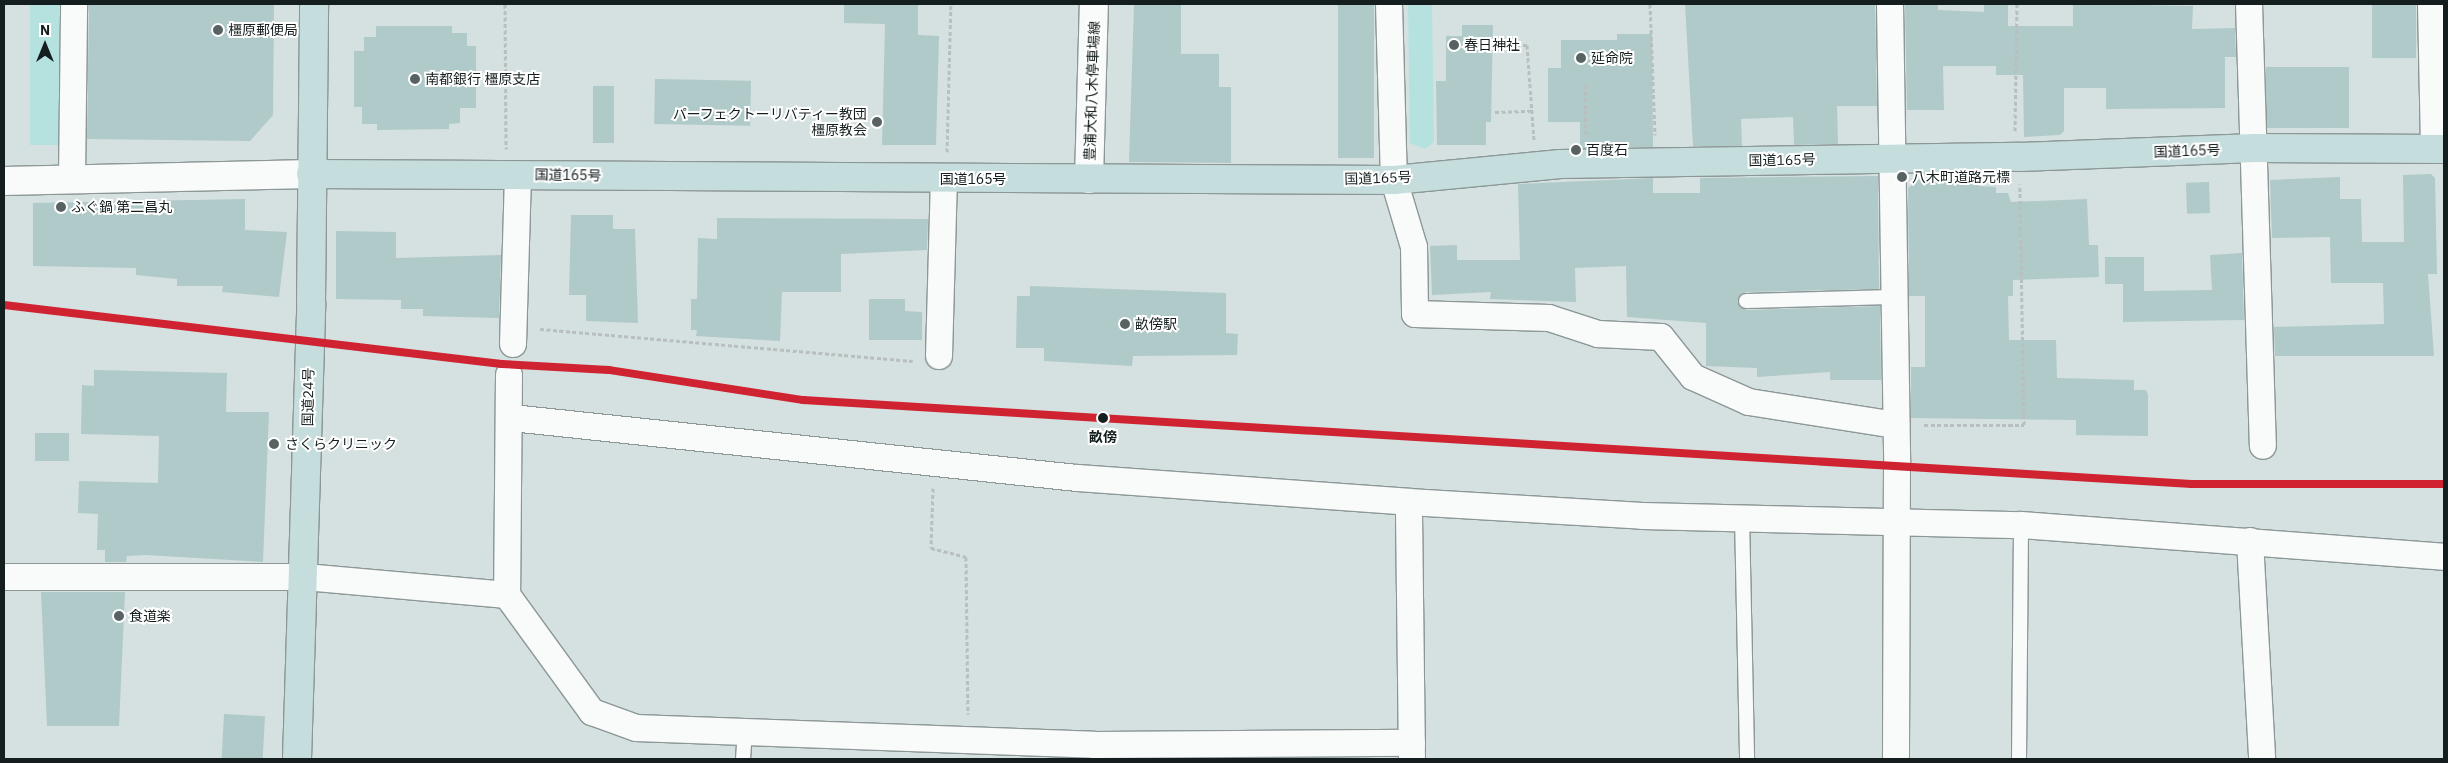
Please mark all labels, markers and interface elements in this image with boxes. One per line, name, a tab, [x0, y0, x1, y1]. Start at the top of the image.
north arrow	[20, 20, 70, 70]
text: N	[40, 21, 50, 39]
street label: 豊浦大和八木停車場線	[1081, 21, 1103, 161]
place label: 橿原郵便局	[228, 22, 298, 38]
marker: 橿原郵便局	[212, 24, 224, 36]
place label: 春日神社	[1464, 37, 1520, 53]
marker: 春日神社	[1448, 39, 1460, 51]
place label: 延命院	[1591, 50, 1633, 66]
marker: 延命院	[1575, 52, 1587, 64]
place label: 南都銀行 橿原支店	[425, 71, 540, 87]
marker: 南都銀行 橿原支店	[409, 73, 421, 85]
place label: パーフェクトーリバティー教団 橿原教会	[671, 106, 867, 138]
marker: パーフェクトーリバティー教団 橿原教会	[871, 116, 883, 128]
street label: 国道165号	[2153, 141, 2221, 161]
place label: 百度石	[1586, 142, 1628, 158]
marker: 百度石	[1570, 144, 1582, 156]
street label: 国道165号	[1748, 151, 1816, 169]
street label: 国道165号	[534, 166, 602, 184]
street label: 国道165号	[1344, 168, 1412, 188]
place label: 八木町道路元標	[1912, 169, 2010, 185]
street label: 国道165号	[939, 171, 1007, 187]
marker: 八木町道路元標	[1896, 171, 1908, 183]
place label: ふぐ鍋 第二昌丸	[71, 199, 172, 215]
marker: ふぐ鍋 第二昌丸	[55, 201, 67, 213]
place label: 畝傍駅	[1135, 316, 1177, 332]
marker: 畝傍駅	[1119, 318, 1131, 330]
street label: 国道24号	[299, 367, 317, 427]
marker: 畝傍	[1094, 409, 1112, 427]
place label: 畝傍	[1089, 429, 1117, 445]
place label: さくらクリニック	[285, 436, 397, 452]
marker: さくらクリニック	[267, 437, 281, 451]
place label: 食道楽	[129, 608, 171, 624]
marker: 食道楽	[113, 610, 125, 622]

